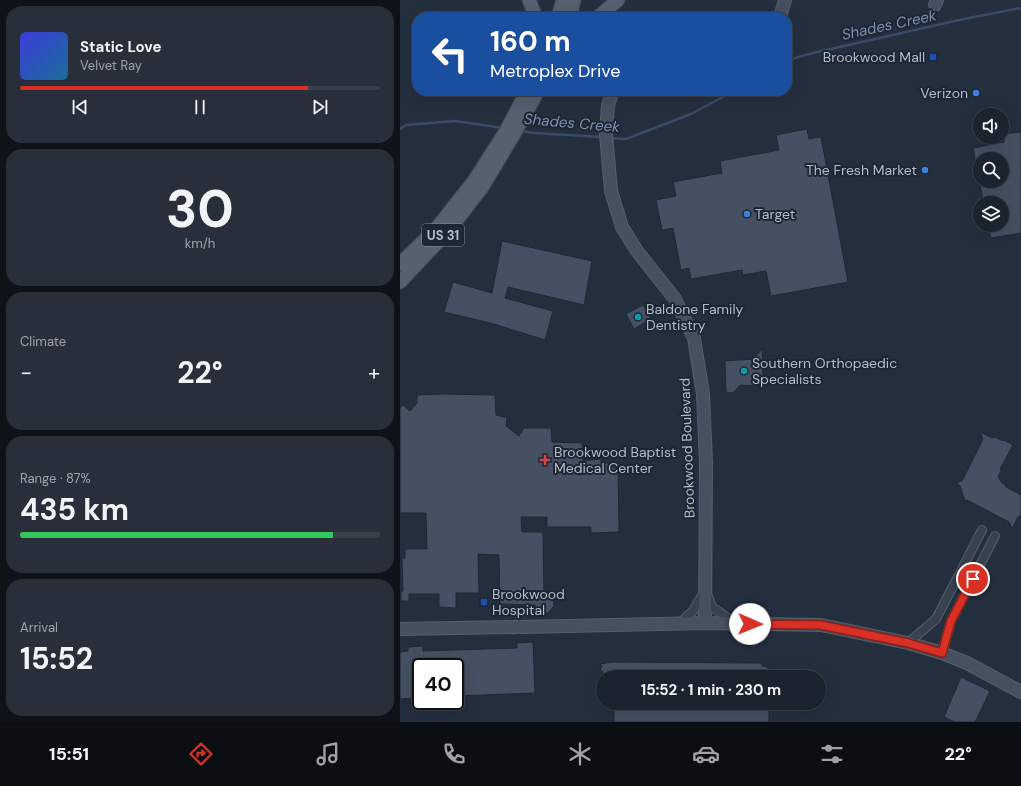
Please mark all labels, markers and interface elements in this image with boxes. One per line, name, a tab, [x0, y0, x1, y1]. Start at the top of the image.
water label: Shades Creek	[840, 5, 938, 45]
text: 160 m	[490, 23, 571, 60]
icon: left	[424, 28, 476, 80]
text: Static Love	[80, 37, 161, 57]
place label: Brookwood Mall	[823, 48, 925, 66]
marker: Brookwood Mall	[928, 52, 938, 62]
text: Velvet Ray	[80, 57, 142, 74]
text: Metroplex Drive	[490, 59, 621, 83]
place label: Verizon	[920, 84, 968, 102]
marker: Verizon	[971, 88, 981, 98]
icon: previous	[69, 96, 91, 118]
icon: pause	[189, 96, 211, 118]
icon: next	[309, 96, 331, 118]
map controls	[973, 108, 1009, 232]
button: sound	[973, 108, 1009, 144]
water label: Shades Creek	[523, 109, 621, 137]
button: search	[973, 152, 1009, 188]
place label: The Fresh Market	[806, 161, 917, 179]
marker: The Fresh Market	[920, 165, 930, 175]
text: 30	[166, 175, 234, 243]
button: layers	[973, 196, 1009, 232]
place label: Target	[755, 205, 795, 223]
marker: Target	[742, 209, 752, 219]
road number: US 31	[422, 224, 464, 246]
text: km/h	[185, 235, 215, 252]
place label: Baldone Family Dentistry	[646, 300, 744, 334]
marker: Baldone Family Dentistry	[633, 312, 643, 322]
text: Climate	[20, 333, 66, 350]
text: 22°	[177, 353, 223, 392]
place label: Southern Orthopaedic Specialists	[752, 354, 897, 388]
text: −	[20, 358, 32, 387]
text: +	[368, 358, 380, 387]
marker: Southern Orthopaedic Specialists	[739, 366, 749, 376]
street label: Brookwood Boulevard	[676, 378, 698, 518]
place label: Brookwood Baptist Medical Center	[554, 443, 676, 477]
marker: Brookwood Baptist Medical Center	[539, 454, 551, 466]
text: Range · 87%	[20, 470, 91, 487]
text: 435 km	[20, 490, 129, 529]
pin	[956, 562, 990, 596]
icon: arrive	[962, 568, 984, 590]
place label: Brookwood Hospital	[492, 585, 565, 619]
marker: Brookwood Hospital	[479, 597, 489, 607]
position arrow	[729, 603, 771, 645]
text: Arrival	[20, 619, 58, 636]
text: 15:52	[20, 639, 93, 678]
speed limit sign: 40	[412, 658, 464, 710]
text: 15:52 · 1 min · 230 m	[641, 680, 781, 700]
icon: directions	[187, 740, 215, 768]
icon: music	[314, 740, 342, 768]
icon: phone	[440, 740, 468, 768]
icon: climate	[566, 740, 594, 768]
icon: car	[692, 740, 720, 768]
icon: filters	[818, 740, 846, 768]
text: 15:51	[49, 742, 89, 766]
text: 22°	[944, 742, 972, 766]

